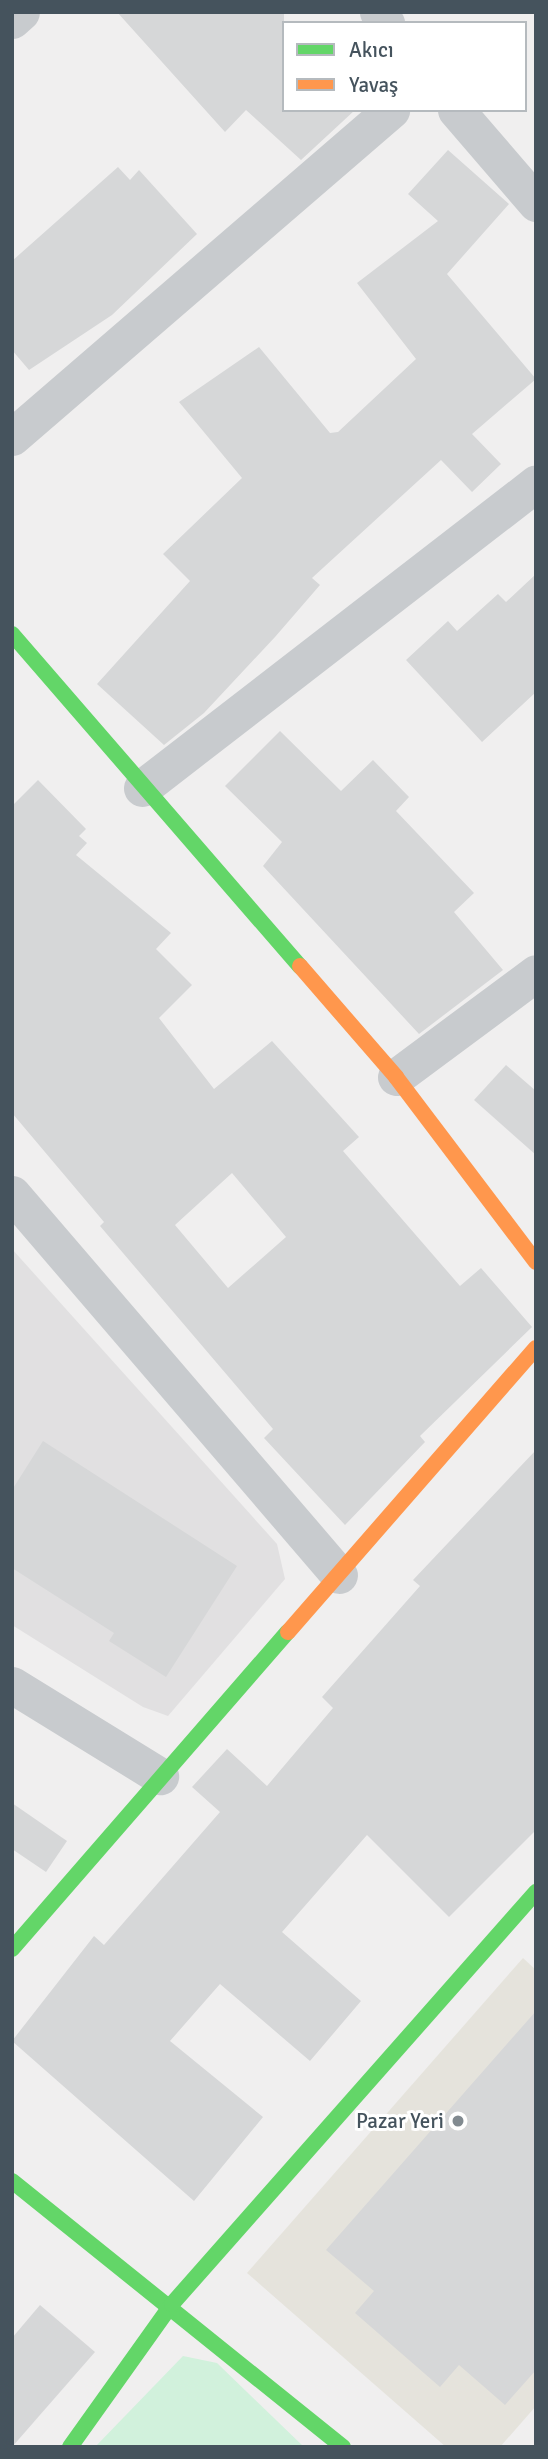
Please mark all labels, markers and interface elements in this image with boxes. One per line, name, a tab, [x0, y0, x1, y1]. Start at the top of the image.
legend	[282, 21, 527, 112]
text: Akıcı	[349, 37, 394, 63]
text: Yavaş	[349, 72, 398, 98]
place label: Pazar Yeri	[356, 2108, 444, 2134]
marker: Pazar Yeri	[450, 2113, 466, 2129]

